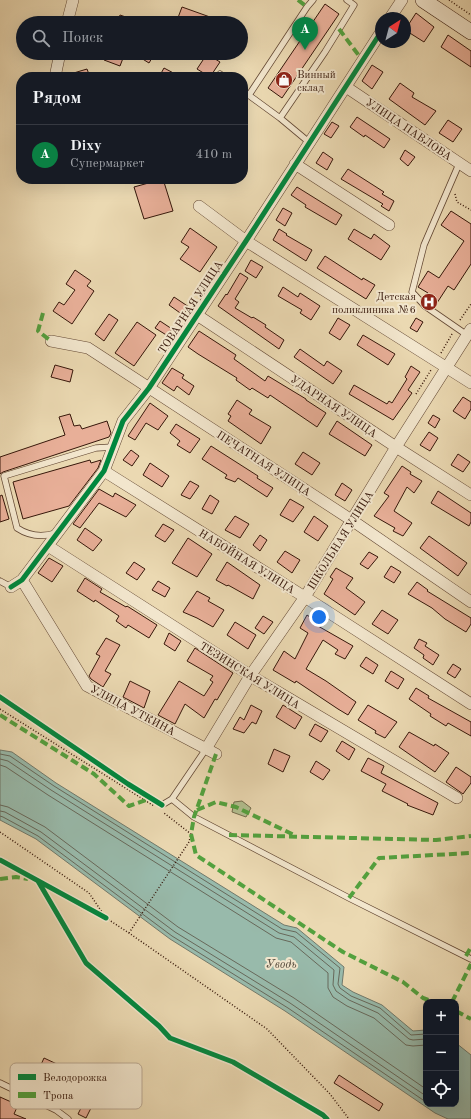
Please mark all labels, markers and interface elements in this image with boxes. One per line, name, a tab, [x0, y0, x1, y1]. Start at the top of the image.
north arrow	[375, 12, 411, 48]
search box	[16, 16, 248, 60]
pin: A	[292, 17, 318, 50]
icon: search	[30, 27, 52, 49]
text: Поиск	[62, 31, 103, 46]
shop icon: Винный склад	[274, 70, 294, 90]
place label: Винный склад	[297, 70, 336, 94]
text: Рядом	[32, 90, 81, 107]
street label: УЛИЦА ПАВЛОВА	[363, 97, 454, 163]
text: Dixy	[70, 139, 102, 154]
text: A	[40, 148, 50, 161]
text: 410 m	[195, 148, 232, 161]
text: Супермаркет	[70, 157, 145, 170]
street label: ТОВАРНАЯ УЛИЦА	[157, 259, 226, 356]
place label: Детская поликлиника №6	[332, 292, 416, 316]
hospital icon: Детская поликлиника №6	[419, 292, 439, 312]
street label: УДАРНАЯ УЛИЦА	[288, 374, 379, 441]
street label: ПЕЧАТНАЯ УЛИЦА	[214, 430, 313, 499]
street label: ШКОЛЬНАЯ УЛИЦА	[306, 489, 376, 592]
street label: НАБОЙНАЯ УЛИЦА	[196, 526, 298, 597]
your location	[309, 607, 329, 627]
street label: ТЕЗИНСКАЯ УЛИЦА	[197, 641, 302, 712]
street label: УЛИЦА УТКИНА	[88, 684, 177, 739]
water label: Уводь	[265, 959, 297, 971]
map controls	[423, 999, 459, 1107]
button: +	[423, 999, 459, 1035]
button: −	[423, 1035, 459, 1071]
legend	[10, 1063, 142, 1109]
button: locate	[423, 1071, 459, 1107]
text: Велодорожка	[43, 1073, 108, 1084]
text: Тропа	[43, 1091, 74, 1102]

